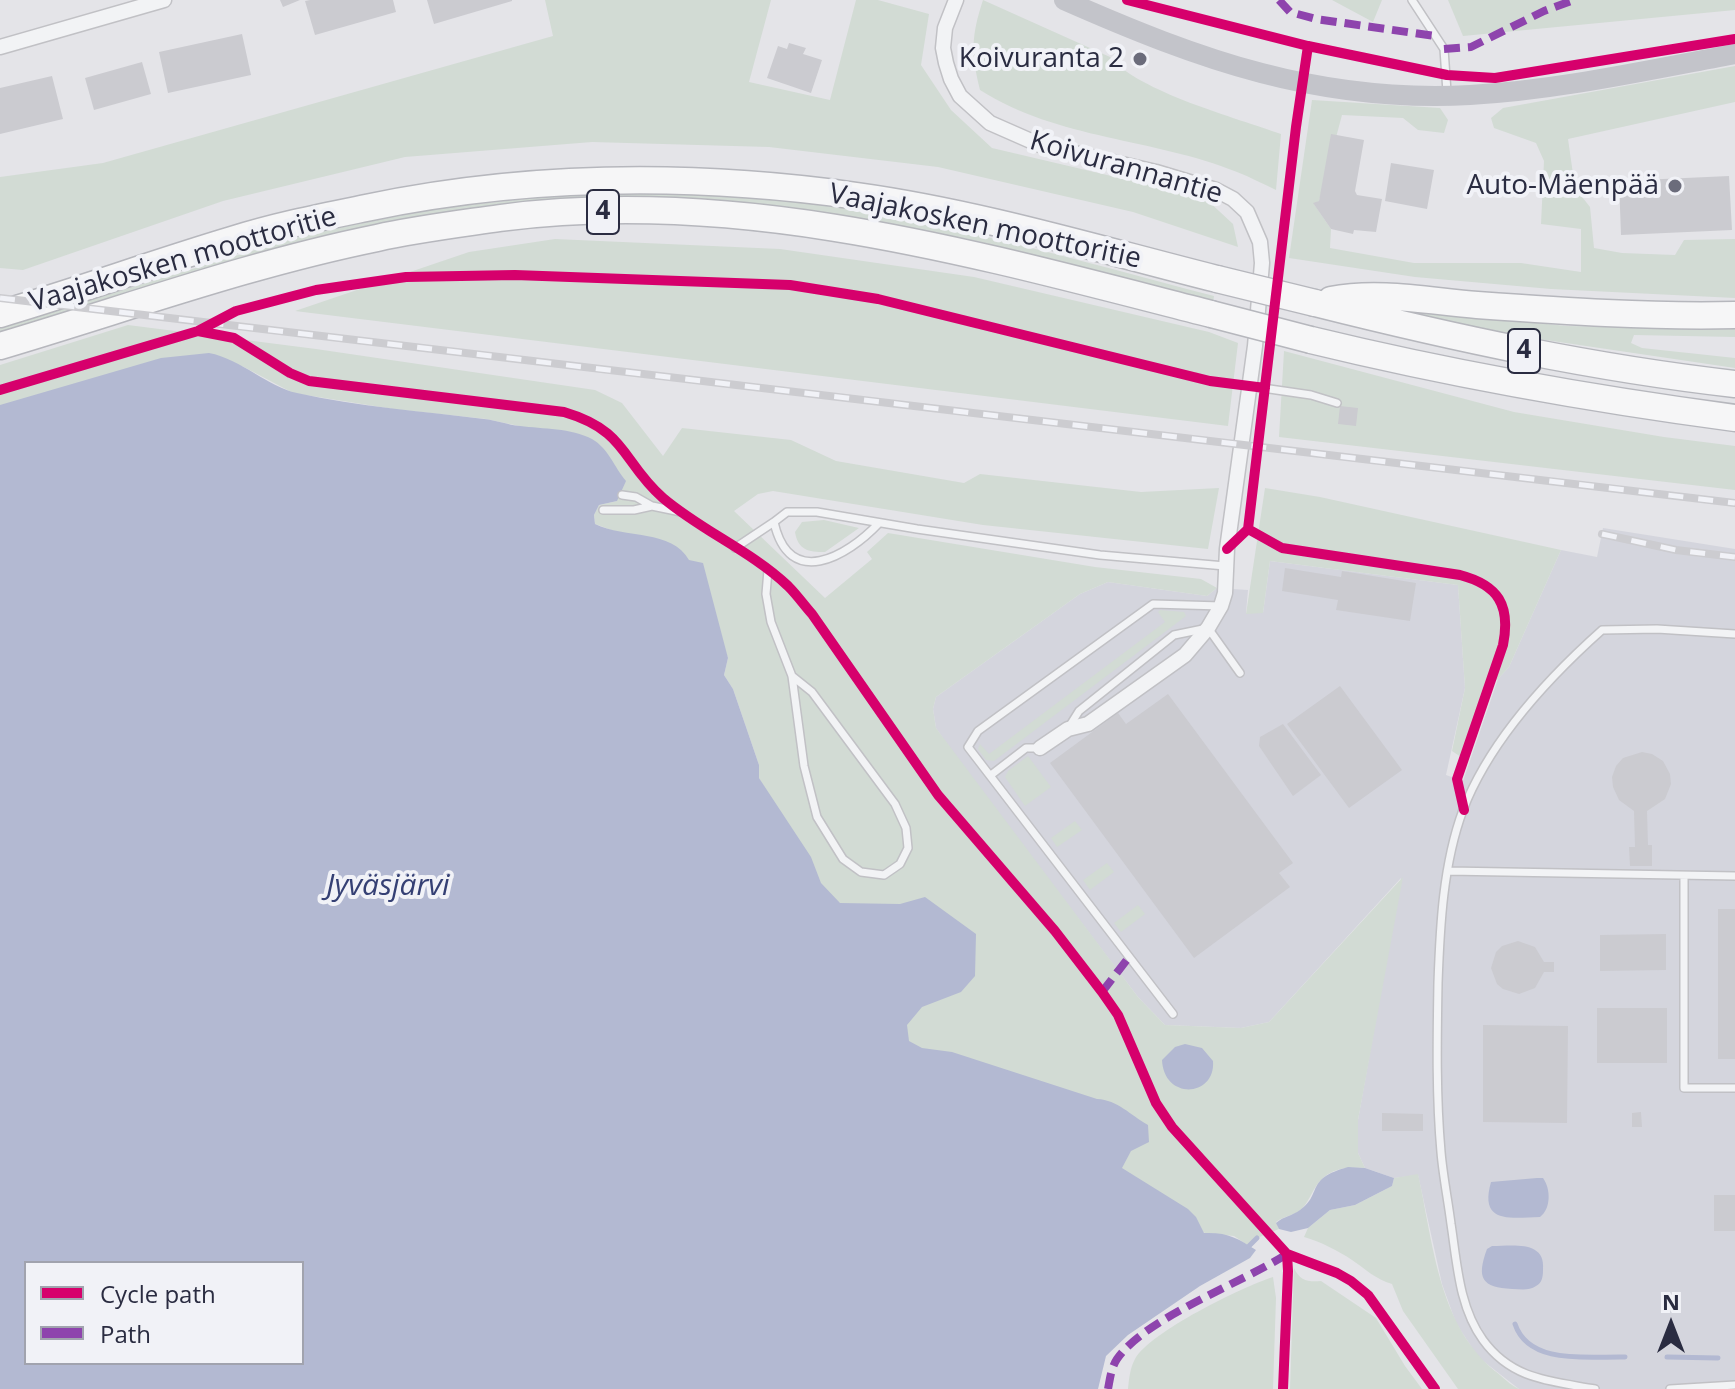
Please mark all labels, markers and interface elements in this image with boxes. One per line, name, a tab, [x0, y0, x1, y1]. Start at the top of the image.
place label: Koivuranta 2	[959, 42, 1124, 76]
marker: Koivuranta 2	[1131, 50, 1149, 68]
street label: Koivurannantie	[1026, 124, 1226, 212]
place label: Auto-Mäenpää	[1466, 169, 1659, 203]
marker: Auto-Mäenpää	[1666, 177, 1684, 195]
street label: Vaajakosken moottoritie	[826, 178, 1144, 276]
road number: 4	[587, 190, 619, 234]
street label: Vaajakosken moottoritie	[26, 200, 340, 320]
road number: 4	[1508, 329, 1540, 373]
water label: Jyväsjärvi	[326, 868, 450, 904]
legend	[24, 1261, 304, 1365]
text: Cycle path	[100, 1277, 216, 1310]
north arrow	[1631, 1285, 1711, 1365]
text: N	[1662, 1286, 1680, 1316]
text: Path	[100, 1317, 151, 1350]

